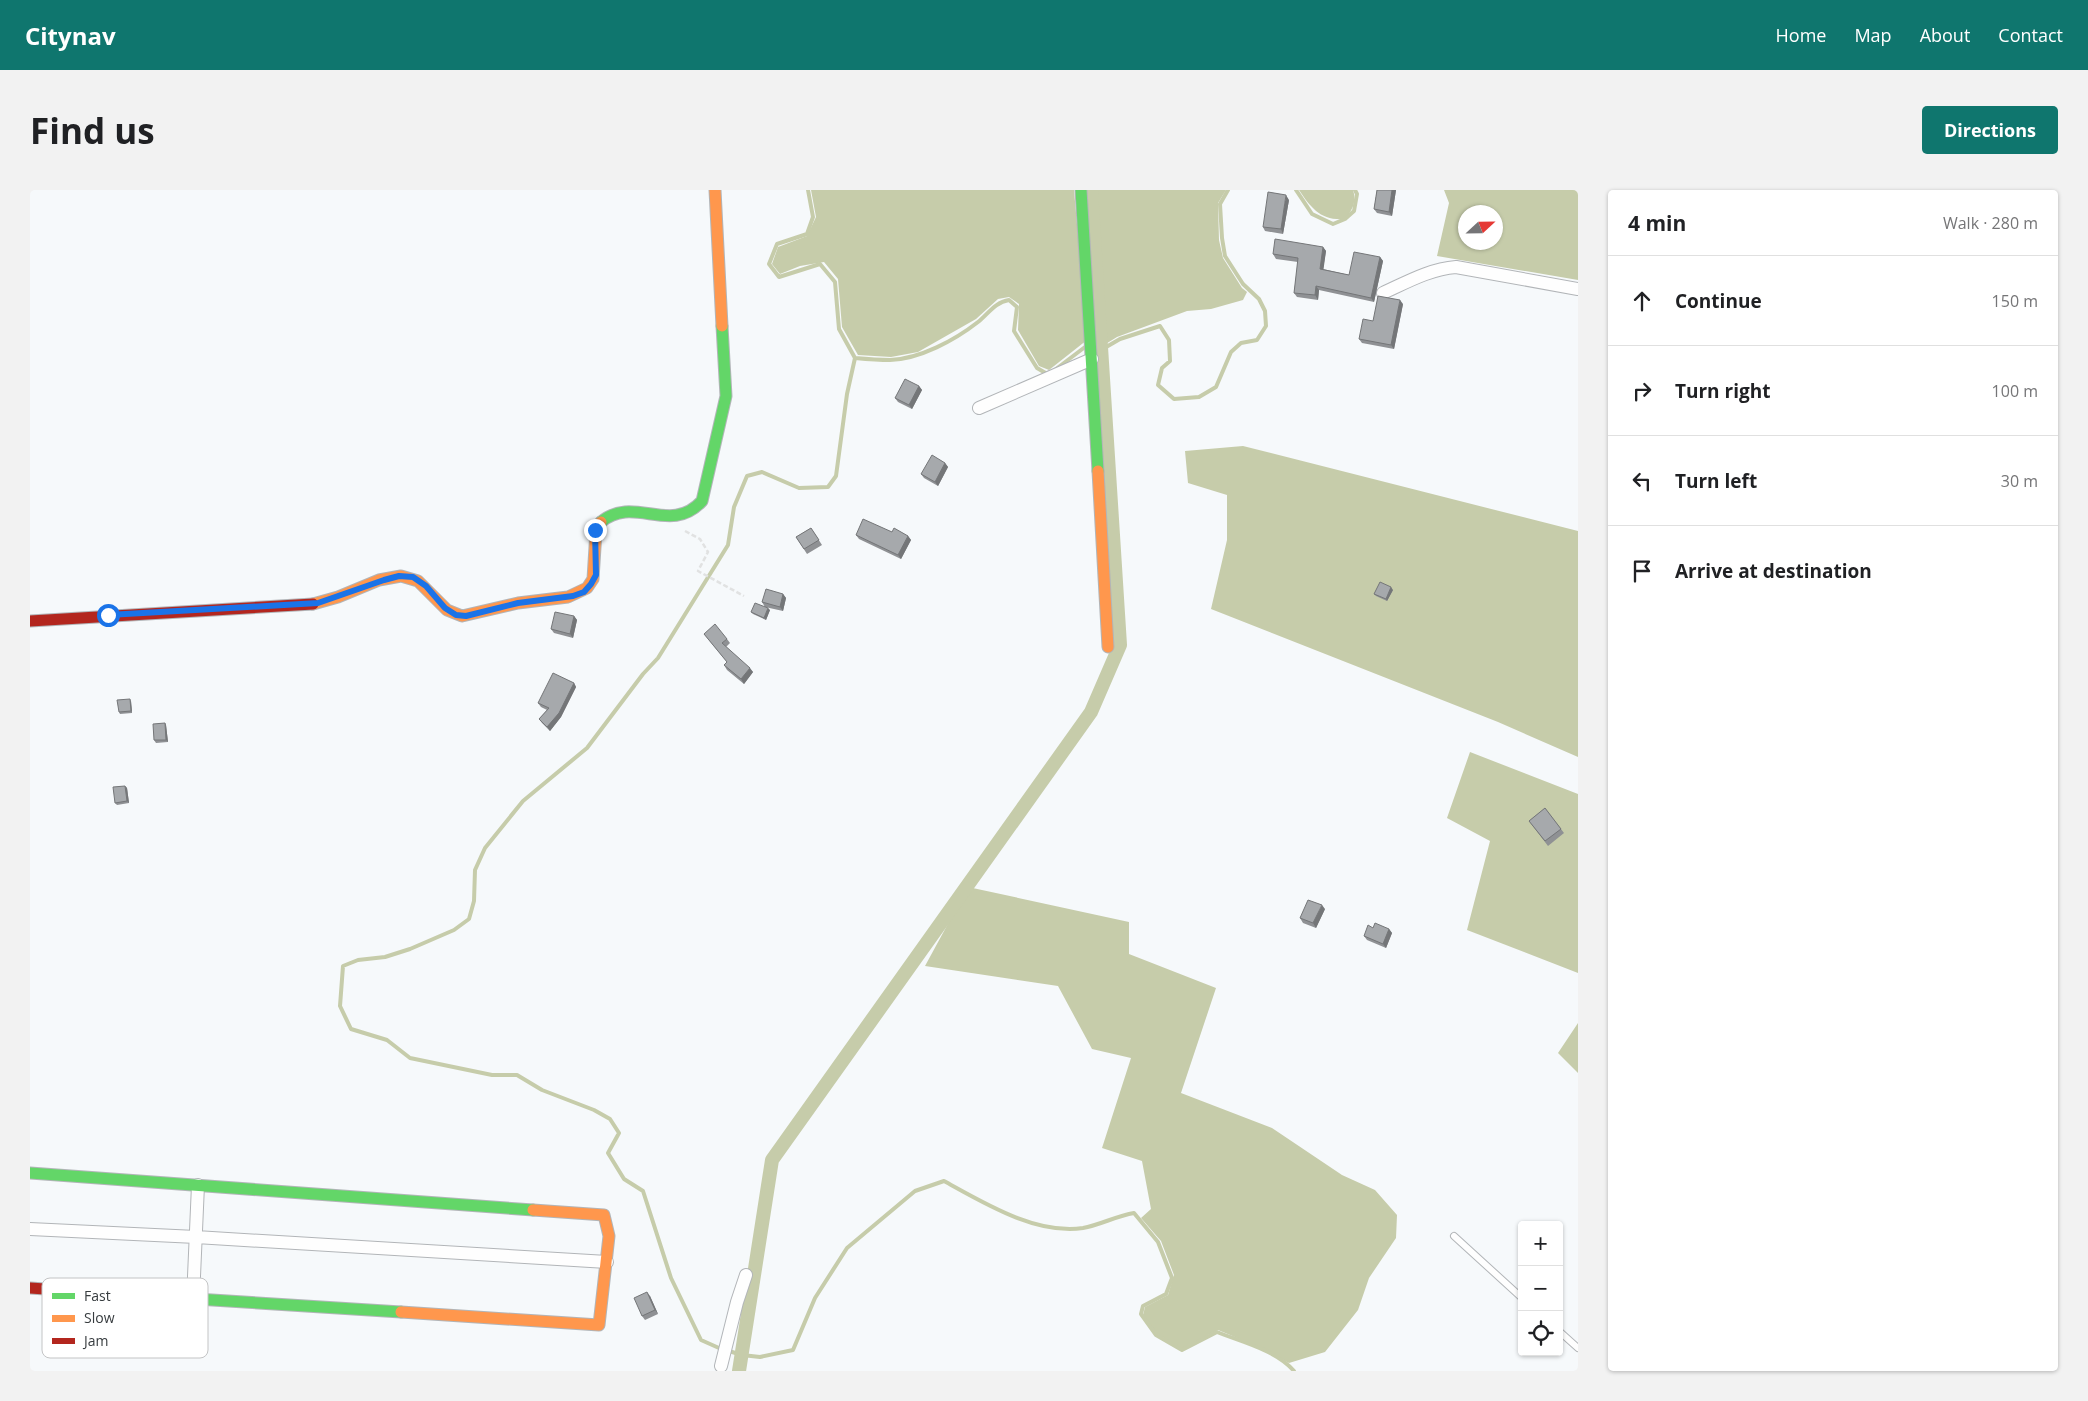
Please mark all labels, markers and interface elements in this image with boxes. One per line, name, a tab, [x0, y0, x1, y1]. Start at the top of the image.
text: Citynav	[25, 19, 116, 52]
text: Home	[1776, 23, 1826, 47]
text: Map	[1854, 23, 1892, 47]
text: About	[1920, 23, 1970, 47]
text: Contact	[1998, 23, 2063, 47]
button: Directions	[1922, 106, 2058, 154]
text: Find us	[30, 107, 155, 154]
north arrow	[1458, 205, 1503, 250]
text: 4 min	[1628, 209, 1686, 237]
text: Walk · 280 m	[1943, 212, 2038, 234]
icon: ahead	[1628, 287, 1656, 315]
text: Continue	[1675, 288, 1762, 314]
text: 150 m	[1992, 290, 2038, 312]
icon: right	[1628, 377, 1656, 405]
text: Turn right	[1675, 378, 1770, 404]
text: 100 m	[1992, 380, 2038, 402]
icon: left	[1628, 467, 1656, 495]
text: Turn left	[1675, 468, 1757, 494]
text: 30 m	[2001, 470, 2038, 492]
route end	[584, 519, 607, 542]
icon: arrive	[1628, 557, 1656, 585]
text: Arrive at destination	[1675, 558, 1872, 584]
route start	[97, 604, 120, 627]
map controls	[1518, 1221, 1563, 1356]
button: +	[1518, 1221, 1563, 1266]
button: −	[1518, 1266, 1563, 1311]
legend	[42, 1278, 208, 1358]
text: Fast	[84, 1286, 111, 1305]
text: Slow	[84, 1308, 115, 1327]
button: locate	[1518, 1311, 1563, 1356]
text: Jam	[82, 1331, 109, 1350]

